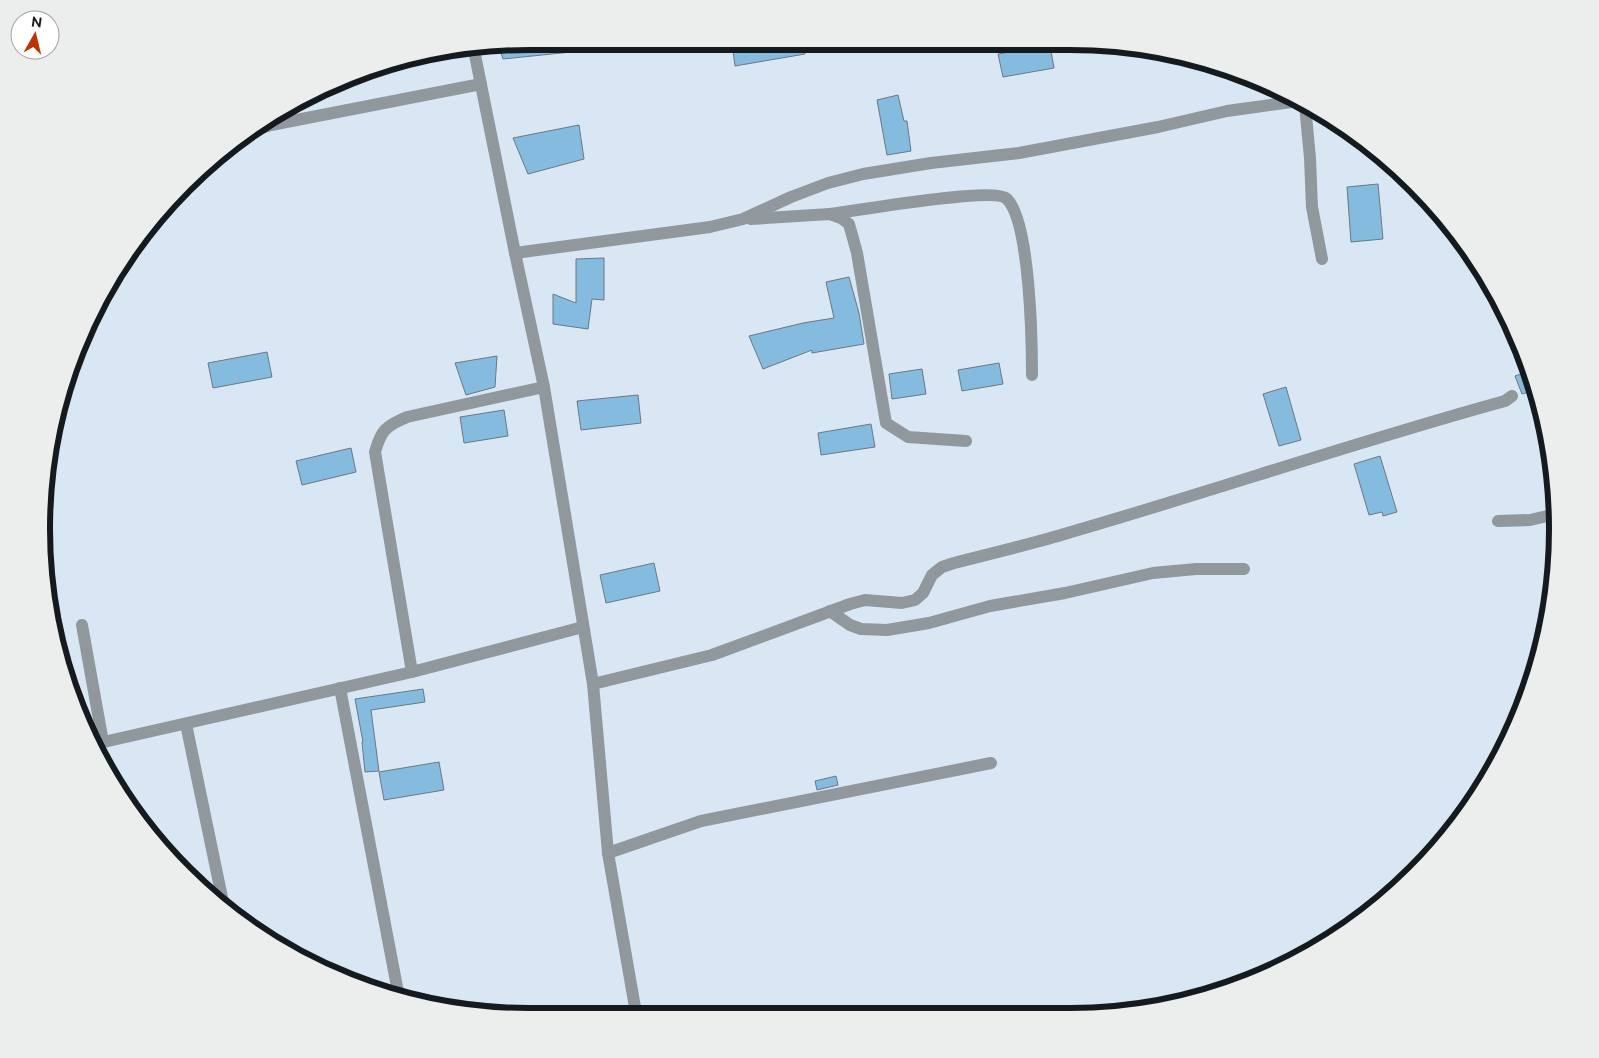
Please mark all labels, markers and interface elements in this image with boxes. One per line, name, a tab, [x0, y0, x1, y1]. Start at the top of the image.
north arrow	[10, 10, 60, 60]
text: N	[30, 13, 43, 31]

